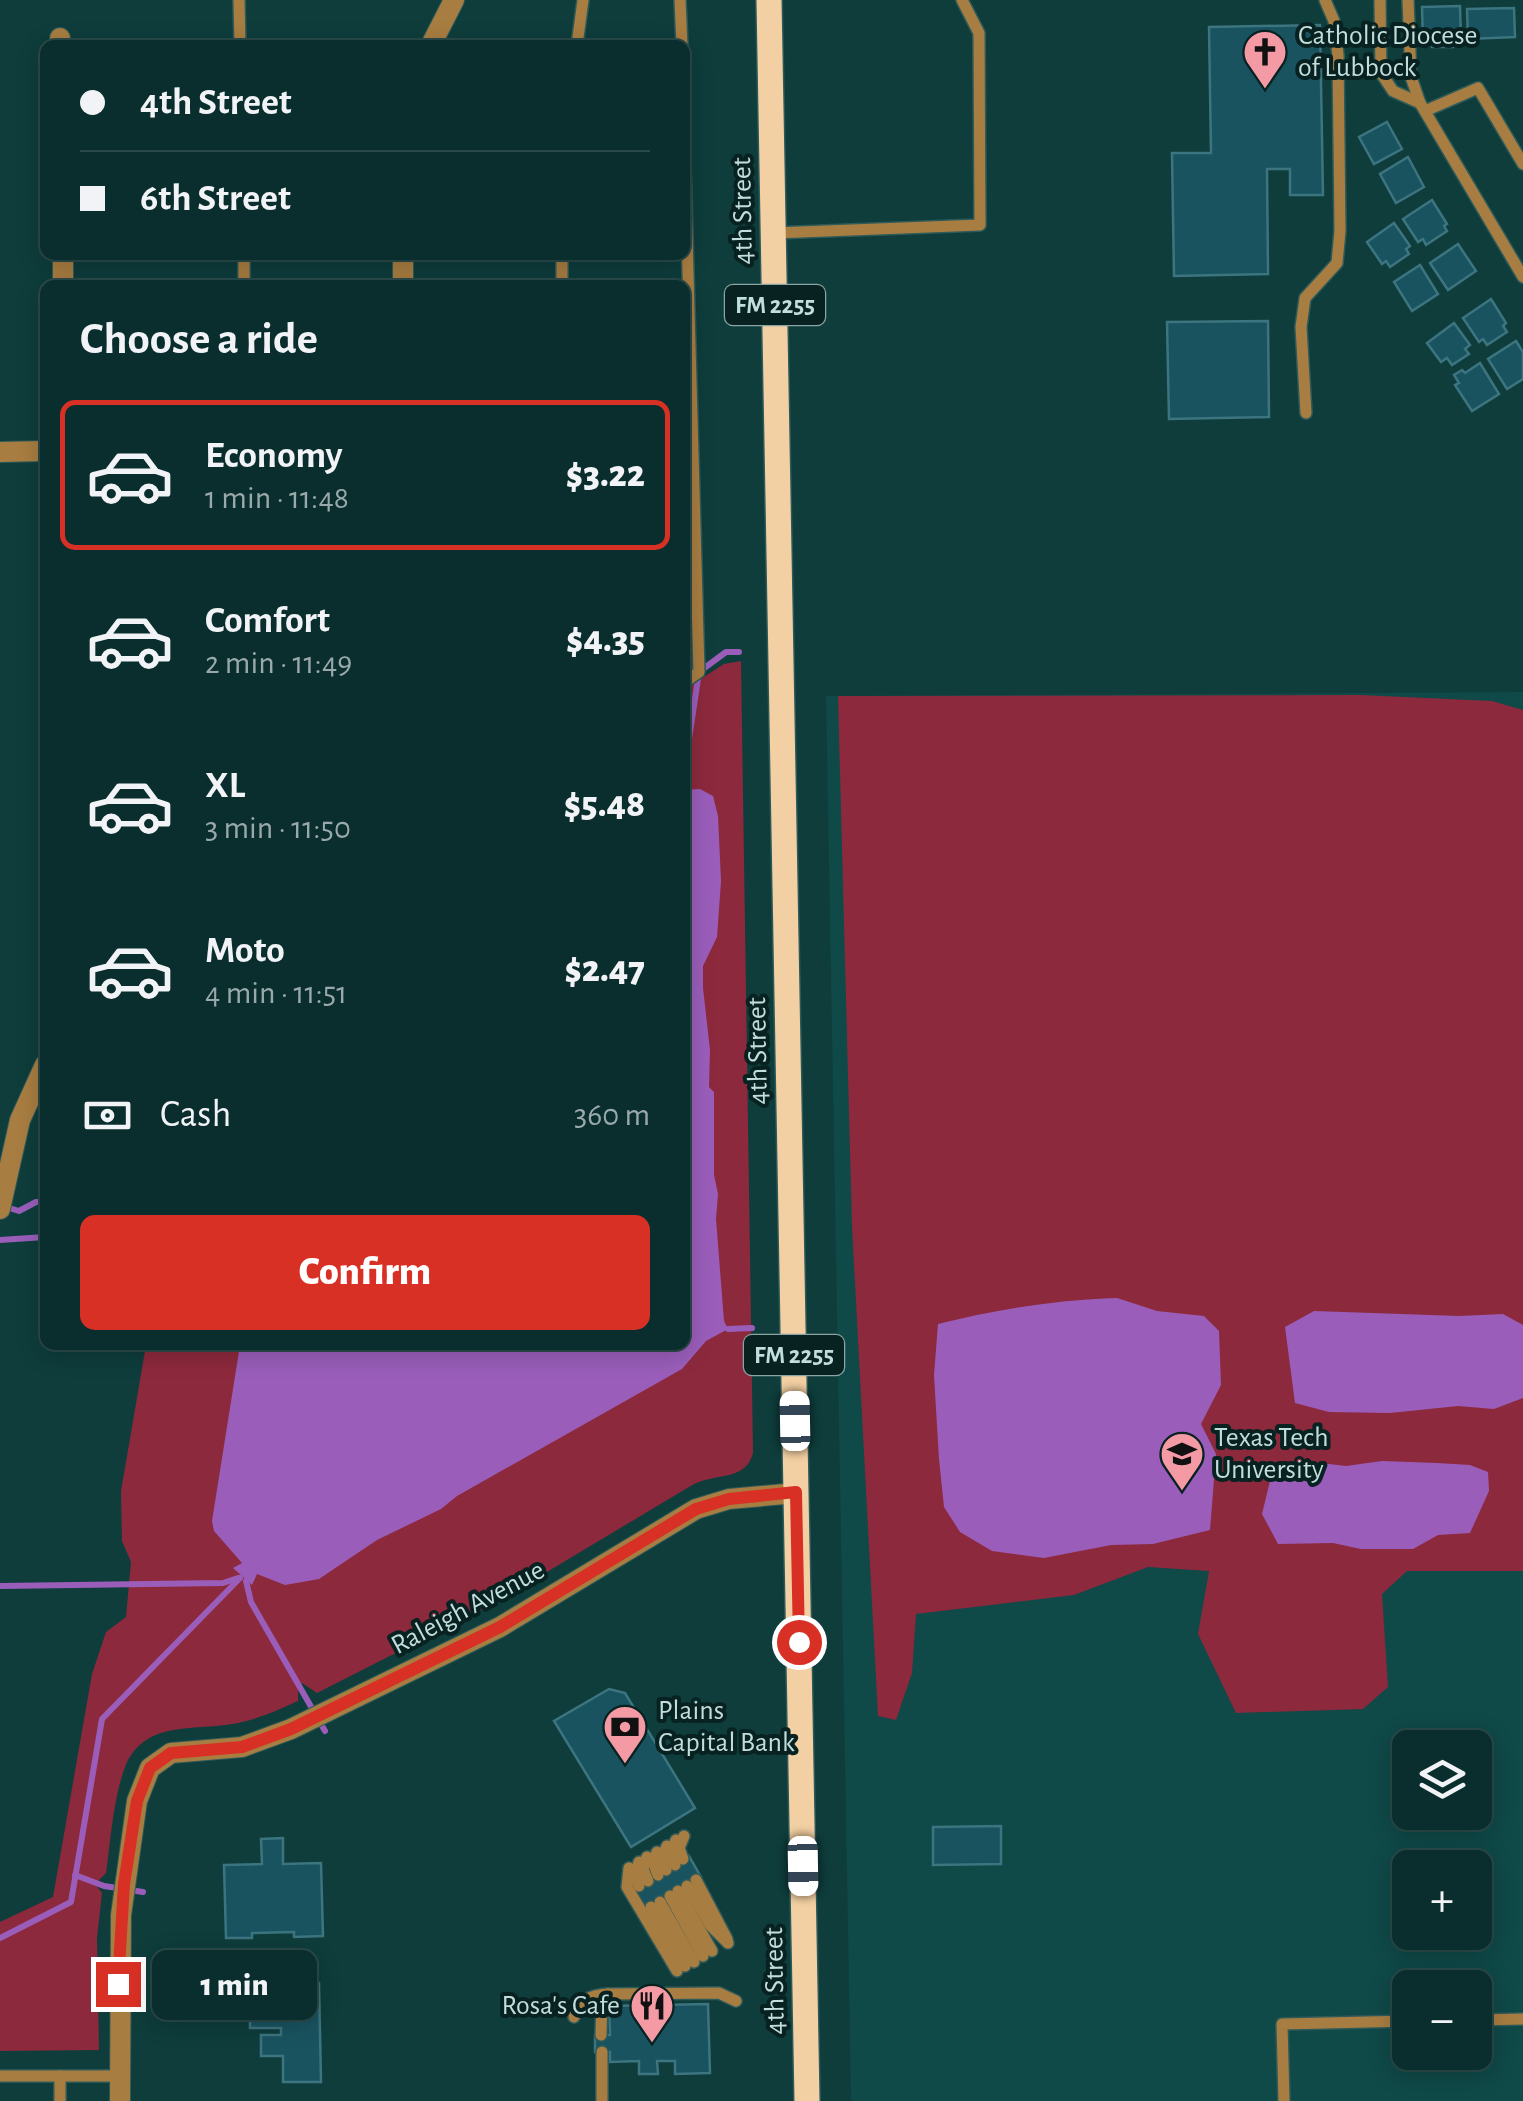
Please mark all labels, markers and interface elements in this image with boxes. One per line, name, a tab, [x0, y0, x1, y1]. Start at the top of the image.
place label: Catholic Diocese of Lubbock	[1298, 22, 1477, 82]
church icon: Catholic Diocese of Lubbock	[1242, 29, 1288, 90]
text: 4th Street	[140, 84, 292, 122]
street label: 4th Street	[728, 157, 758, 265]
text: 6th Street	[140, 180, 291, 218]
road number: FM 2255	[725, 285, 825, 325]
text: Choose a ride	[80, 317, 318, 362]
icon: car	[85, 430, 175, 520]
text: Economy	[205, 437, 343, 475]
text: $3.22	[566, 456, 645, 494]
text: 1 min · 11:48	[205, 482, 349, 514]
icon: car	[85, 595, 175, 685]
text: Comfort	[205, 602, 330, 640]
text: $4.35	[566, 621, 645, 659]
text: 2 min · 11:49	[205, 647, 352, 679]
icon: car	[85, 760, 175, 850]
text: XL	[205, 767, 245, 805]
text: $5.48	[564, 786, 645, 824]
text: 3 min · 11:50	[205, 812, 351, 844]
icon: car	[85, 925, 175, 1015]
text: Moto	[205, 932, 285, 970]
text: $2.47	[564, 951, 645, 989]
text: 4 min · 11:51	[205, 977, 347, 1009]
street label: 4th Street	[743, 997, 773, 1105]
icon: cash	[80, 1088, 135, 1143]
text: Cash	[160, 1096, 231, 1134]
text: 360 m	[574, 1099, 650, 1131]
button: Confirm	[80, 1215, 650, 1330]
road number: FM 2255	[744, 1335, 844, 1375]
car	[779, 1391, 811, 1451]
place label: Texas Tech University	[1214, 1424, 1328, 1484]
school or university icon: Texas Tech University	[1159, 1431, 1205, 1492]
street label: Raleigh Avenue	[387, 1556, 549, 1660]
route start	[777, 1620, 822, 1665]
place label: Plains Capital Bank	[658, 1697, 795, 1757]
bank icon: Plains Capital Bank	[602, 1704, 648, 1765]
map controls	[1392, 1730, 1492, 2070]
button: layers	[1392, 1730, 1492, 1830]
car	[787, 1836, 819, 1896]
button: +	[1392, 1850, 1492, 1950]
street label: 4th Street	[760, 1927, 790, 2035]
callout: 1 min	[153, 1949, 318, 2019]
route end	[96, 1962, 141, 2007]
text: 1 min	[200, 1969, 269, 2001]
button: −	[1392, 1970, 1492, 2070]
restaurant icon: Rosa's Cafe	[629, 1983, 675, 2044]
place label: Rosa's Cafe	[501, 1992, 620, 2020]

